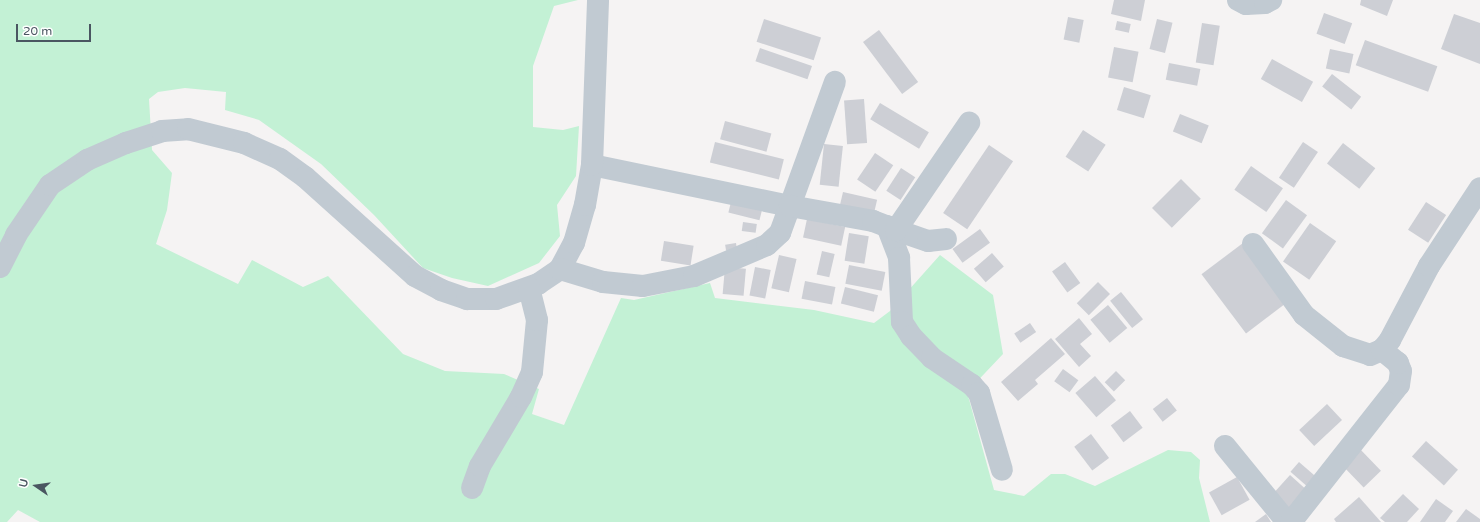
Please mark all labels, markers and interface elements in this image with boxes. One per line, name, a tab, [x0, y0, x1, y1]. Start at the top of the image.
scale bar	[18, 16, 93, 42]
text: 20 m	[23, 24, 52, 38]
north arrow	[16, 466, 56, 506]
text: U	[17, 478, 31, 489]

